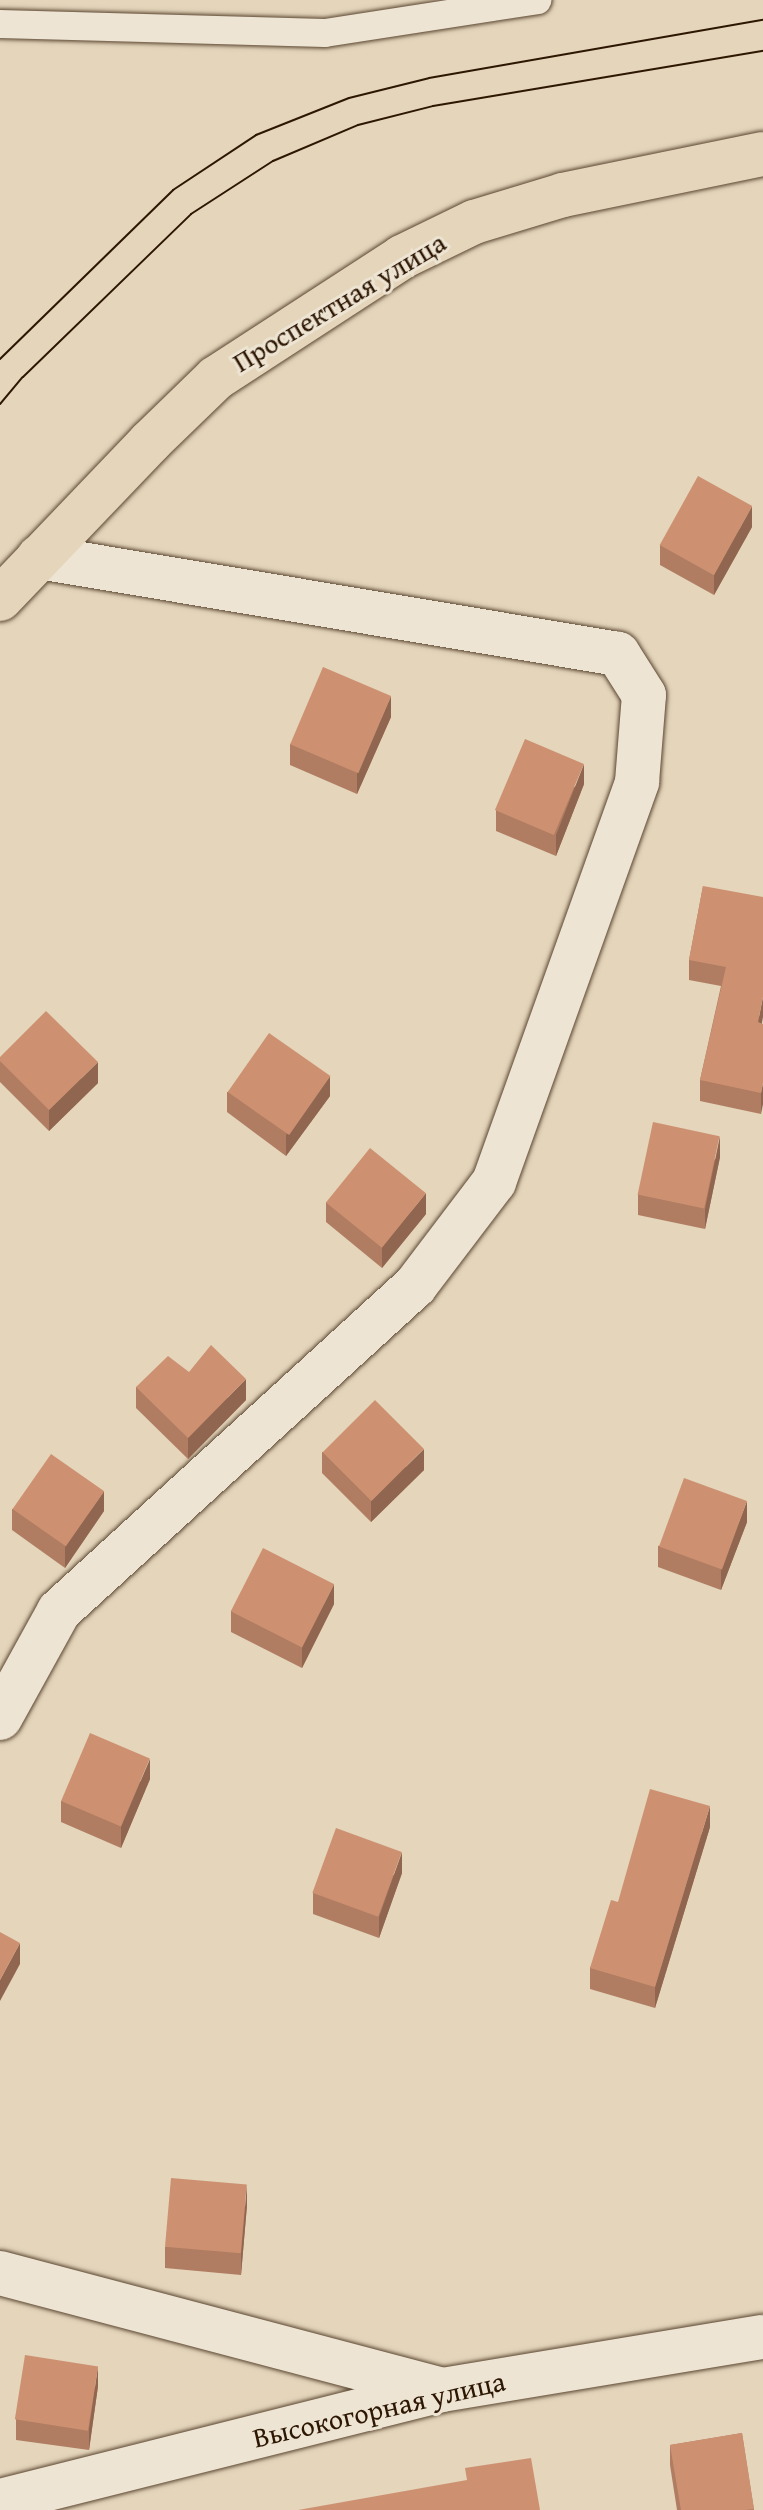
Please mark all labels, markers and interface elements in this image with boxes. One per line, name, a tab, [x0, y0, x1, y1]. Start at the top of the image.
street label: Проспектная улица	[226, 225, 452, 379]
street label: Высокогорная улица	[250, 2364, 508, 2454]

